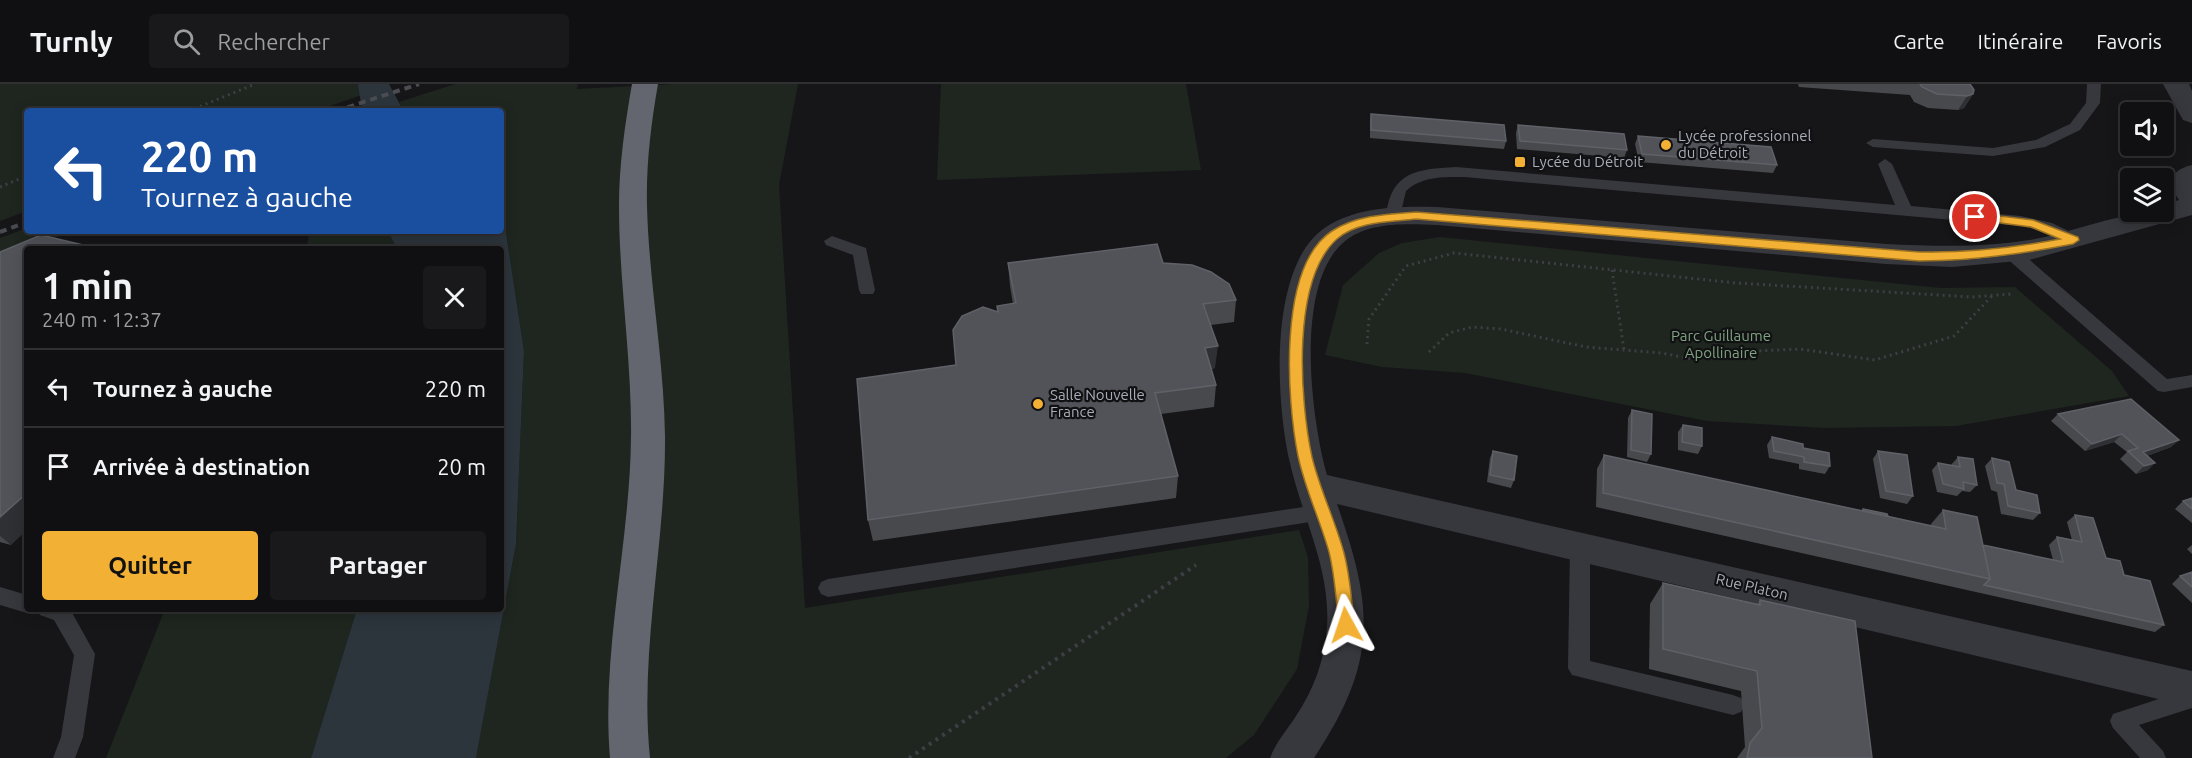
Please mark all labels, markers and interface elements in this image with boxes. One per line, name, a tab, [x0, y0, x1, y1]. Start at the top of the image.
search box	[149, 14, 569, 68]
icon: search	[170, 25, 203, 58]
text: Turnly	[30, 26, 113, 57]
text: Rechercher	[218, 29, 330, 54]
text: Carte	[1893, 29, 1945, 53]
text: Itinéraire	[1978, 29, 2063, 53]
text: Favoris	[2096, 29, 2162, 53]
map controls	[2120, 102, 2174, 222]
button: sound	[2120, 102, 2174, 156]
place label: Lycée professionnel du Détroit	[1678, 127, 1812, 161]
icon: left	[42, 132, 120, 210]
text: 220 m	[141, 133, 258, 180]
marker: Lycée professionnel du Détroit	[1659, 138, 1673, 152]
place label: Lycée du Détroit	[1532, 153, 1643, 170]
marker: Lycée du Détroit	[1513, 155, 1527, 169]
button: layers	[2120, 168, 2174, 222]
text: Tournez à gauche	[141, 182, 353, 212]
pin	[1949, 191, 2000, 242]
icon: arrive	[1958, 200, 1991, 233]
text: 1 min	[42, 265, 133, 306]
button: close	[423, 266, 486, 329]
text: 240 m · 12:37	[42, 308, 162, 331]
park label: Parc Guillaume Apollinaire	[1671, 327, 1771, 361]
icon: left	[42, 372, 75, 405]
text: Tournez à gauche	[93, 376, 273, 401]
text: 220 m	[425, 376, 486, 401]
place label: Salle Nouvelle France	[1050, 386, 1145, 420]
marker: Salle Nouvelle France	[1031, 397, 1045, 411]
icon: arrive	[42, 450, 75, 483]
text: Arrivée à destination	[93, 454, 310, 479]
text: 20 m	[437, 454, 486, 479]
button: Quitter	[42, 531, 258, 600]
button: Partager	[270, 531, 486, 600]
street label: Rue Platon	[1714, 570, 1790, 603]
position arrow	[1314, 593, 1378, 657]

